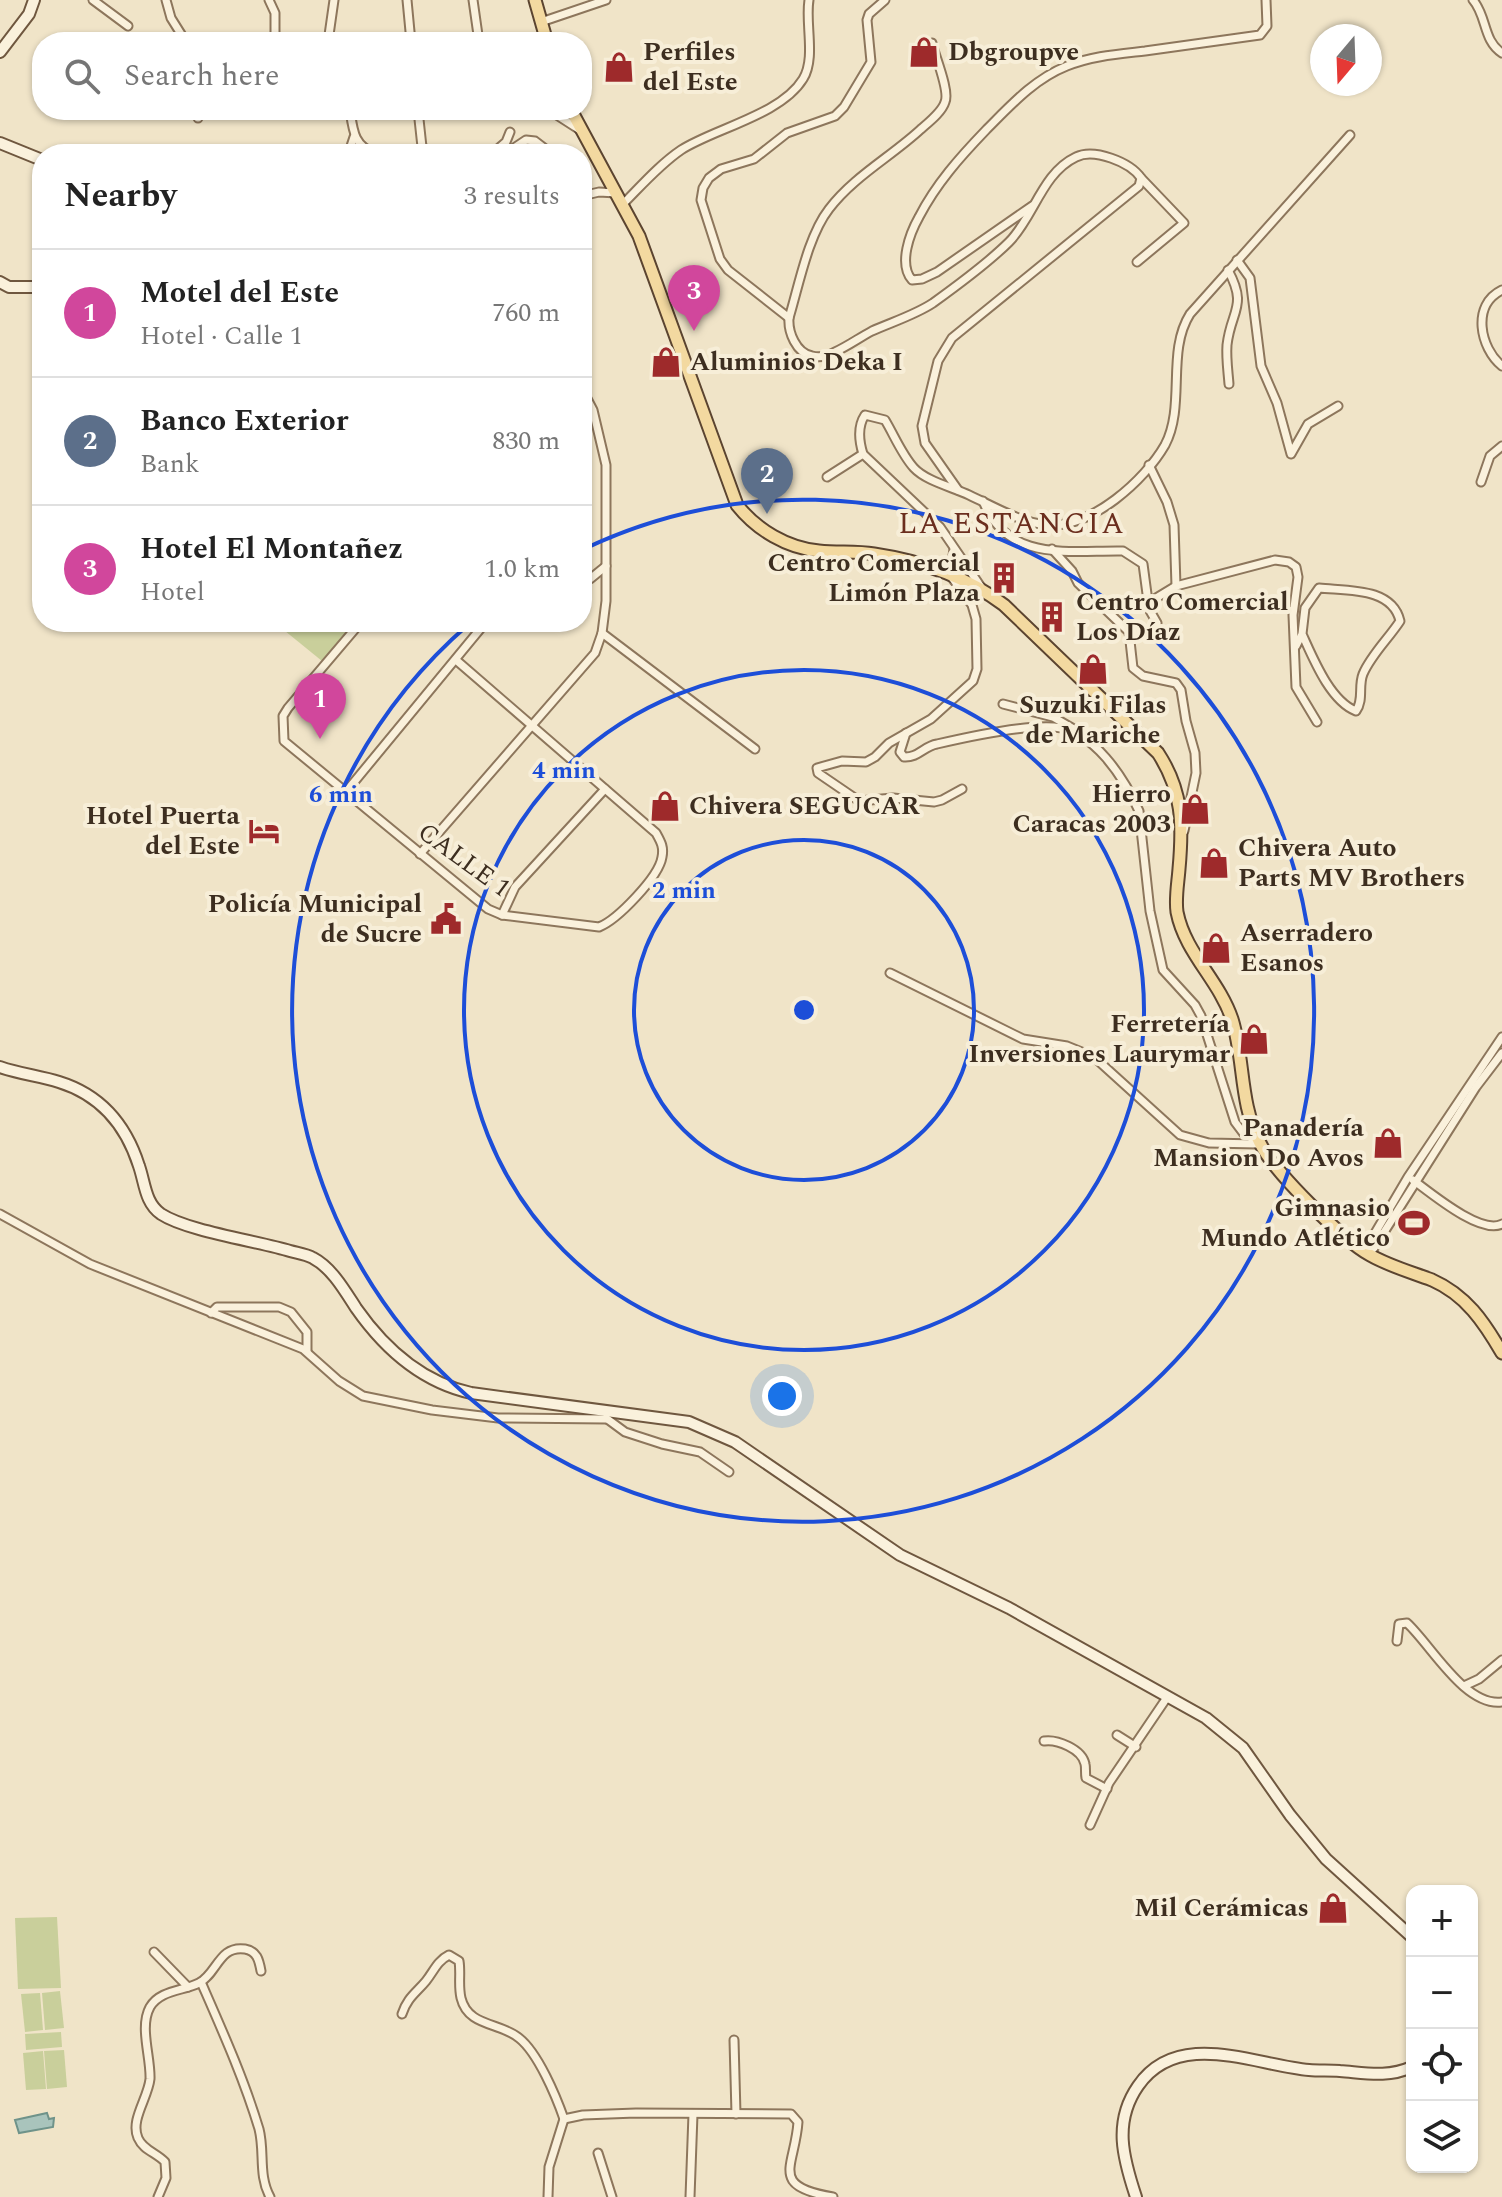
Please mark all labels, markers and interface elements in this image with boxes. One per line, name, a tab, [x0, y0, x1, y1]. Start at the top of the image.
north arrow	[1310, 24, 1382, 96]
search box	[32, 32, 592, 120]
place label: Perfiles del Este	[643, 32, 738, 102]
place label: Dbgroupve	[948, 32, 1079, 72]
shop icon: Dbgroupve	[907, 35, 941, 69]
shop icon: Perfiles del Este	[602, 50, 636, 84]
text: Search here	[124, 53, 280, 99]
icon: search	[60, 54, 104, 98]
text: Nearby	[64, 170, 177, 222]
text: 3 results	[464, 176, 560, 216]
pin: 3	[668, 265, 720, 331]
text: Motel del Este	[140, 270, 339, 316]
text: 1	[83, 293, 97, 333]
text: 760 m	[492, 293, 560, 333]
text: Hotel · Calle 1	[140, 316, 303, 356]
place label: Aluminios Deka I	[690, 342, 903, 382]
shop icon: Aluminios Deka I	[649, 345, 683, 379]
text: Banco Exterior	[140, 398, 349, 444]
text: 2	[83, 421, 97, 461]
text: 830 m	[492, 421, 560, 461]
text: Bank	[140, 444, 199, 484]
pin: 2	[741, 448, 793, 514]
district label: LA ESTANCIA	[898, 501, 1126, 547]
text: Hotel El Montañez	[140, 526, 403, 572]
place label: Centro Comercial Limón Plaza	[768, 543, 981, 613]
text: 3	[83, 549, 97, 589]
text: 1.0 km	[484, 549, 560, 589]
building icon: Centro Comercial Limón Plaza	[987, 561, 1021, 595]
text: Hotel	[140, 572, 205, 612]
place label: Centro Comercial Los Díaz	[1076, 582, 1289, 652]
building icon: Centro Comercial Los Díaz	[1035, 600, 1069, 634]
shop icon: Suzuki Filas de Mariche	[1076, 652, 1110, 686]
pin: 1	[294, 673, 346, 739]
place label: Suzuki Filas de Mariche	[1019, 685, 1167, 755]
text: 4 min	[532, 753, 596, 789]
place label: Hierro Caracas 2003	[1012, 774, 1171, 844]
text: 6 min	[309, 777, 373, 813]
place label: Chivera SEGUCAR	[689, 786, 921, 826]
shop icon: Chivera SEGUCAR	[648, 789, 682, 823]
shop icon: Hierro Caracas 2003	[1178, 792, 1212, 826]
place label: Hotel Puerta del Este	[86, 796, 241, 866]
street label: CALLE 1	[409, 812, 519, 908]
hotel icon: Hotel Puerta del Este	[247, 814, 281, 848]
place label: Chivera Auto Parts MV Brothers	[1238, 828, 1465, 898]
shop icon: Chivera Auto Parts MV Brothers	[1197, 846, 1231, 880]
text: 2 min	[652, 873, 716, 909]
place label: Policía Municipal de Sucre	[208, 884, 422, 954]
public building icon: Policía Municipal de Sucre	[429, 902, 463, 936]
place label: Aserradero Esanos	[1240, 913, 1373, 983]
shop icon: Aserradero Esanos	[1199, 931, 1233, 965]
centre of rings	[790, 996, 818, 1024]
place label: Ferretería Inversiones Laurymar	[968, 1004, 1231, 1074]
shop icon: Ferretería Inversiones Laurymar	[1237, 1022, 1271, 1056]
place label: Panadería Mansion Do Avos	[1153, 1108, 1365, 1178]
shop icon: Panadería Mansion Do Avos	[1371, 1126, 1405, 1160]
place label: Gimnasio Mundo Atlético	[1201, 1188, 1390, 1258]
sports icon: Gimnasio Mundo Atlético	[1397, 1206, 1431, 1240]
your location	[762, 1376, 802, 1416]
map controls	[1406, 1885, 1478, 2173]
button: +	[1406, 1885, 1478, 1957]
place label: Mil Cerámicas	[1134, 1888, 1309, 1928]
shop icon: Mil Cerámicas	[1316, 1891, 1350, 1925]
button: −	[1406, 1957, 1478, 2029]
button: locate	[1406, 2029, 1478, 2101]
button: layers	[1406, 2101, 1478, 2173]

